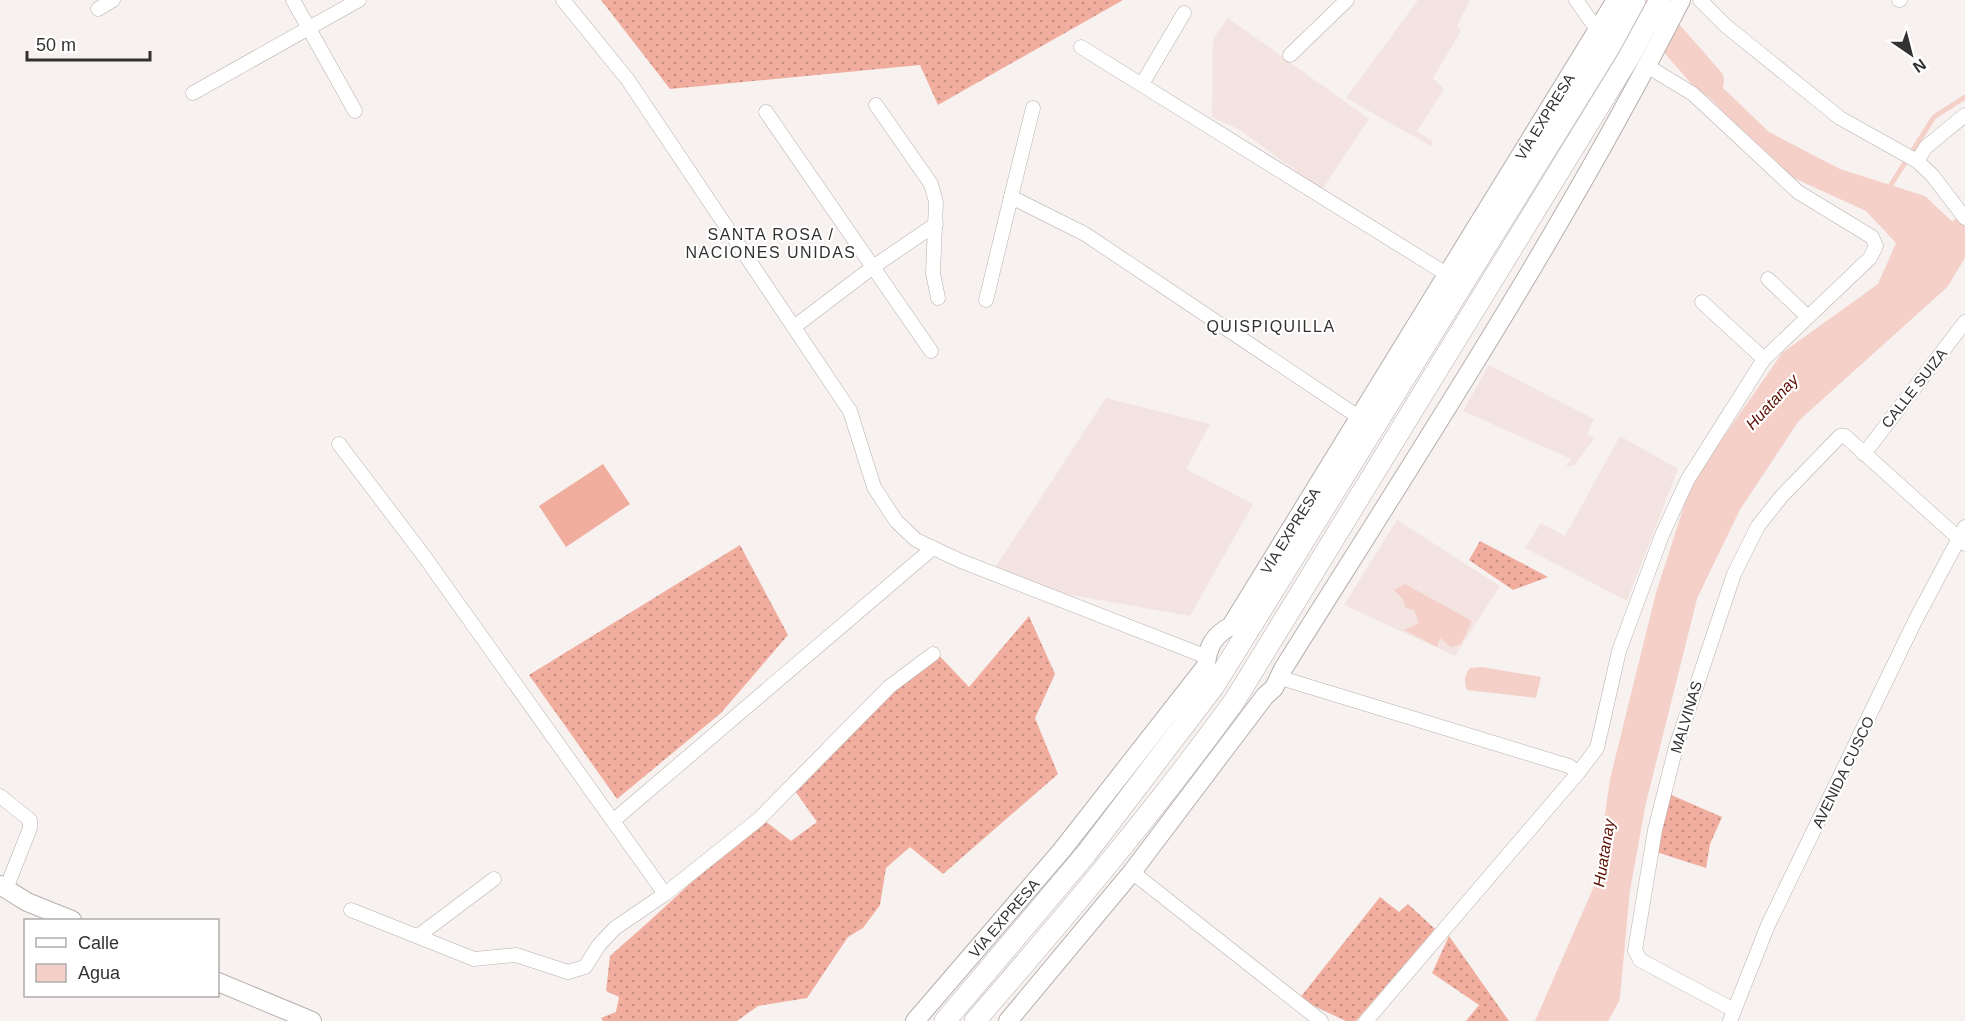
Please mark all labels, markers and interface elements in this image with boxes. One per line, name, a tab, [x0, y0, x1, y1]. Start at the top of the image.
scale bar	[27, 24, 150, 62]
north arrow	[1881, 24, 1941, 84]
text: 50 m	[36, 35, 76, 55]
text: N	[1910, 56, 1929, 76]
street label: VÍA EXPRESA	[1511, 70, 1577, 163]
district label: SANTA ROSA / NACIONES UNIDAS	[686, 226, 856, 261]
district label: QUISPIQUILLA	[1206, 318, 1336, 335]
street label: CALLE SUIZA	[1878, 345, 1950, 431]
water label: Huatanay	[1742, 370, 1802, 433]
street label: VÍA EXPRESA	[1257, 484, 1323, 577]
street label: MALVINAS	[1667, 679, 1705, 755]
street label: AVENIDA CUSCO	[1809, 713, 1877, 831]
water label: Huatanay	[1590, 817, 1618, 888]
street label: VÍA EXPRESA	[965, 875, 1042, 961]
legend	[24, 919, 219, 997]
text: Calle	[78, 933, 119, 953]
text: Agua	[78, 963, 121, 983]

